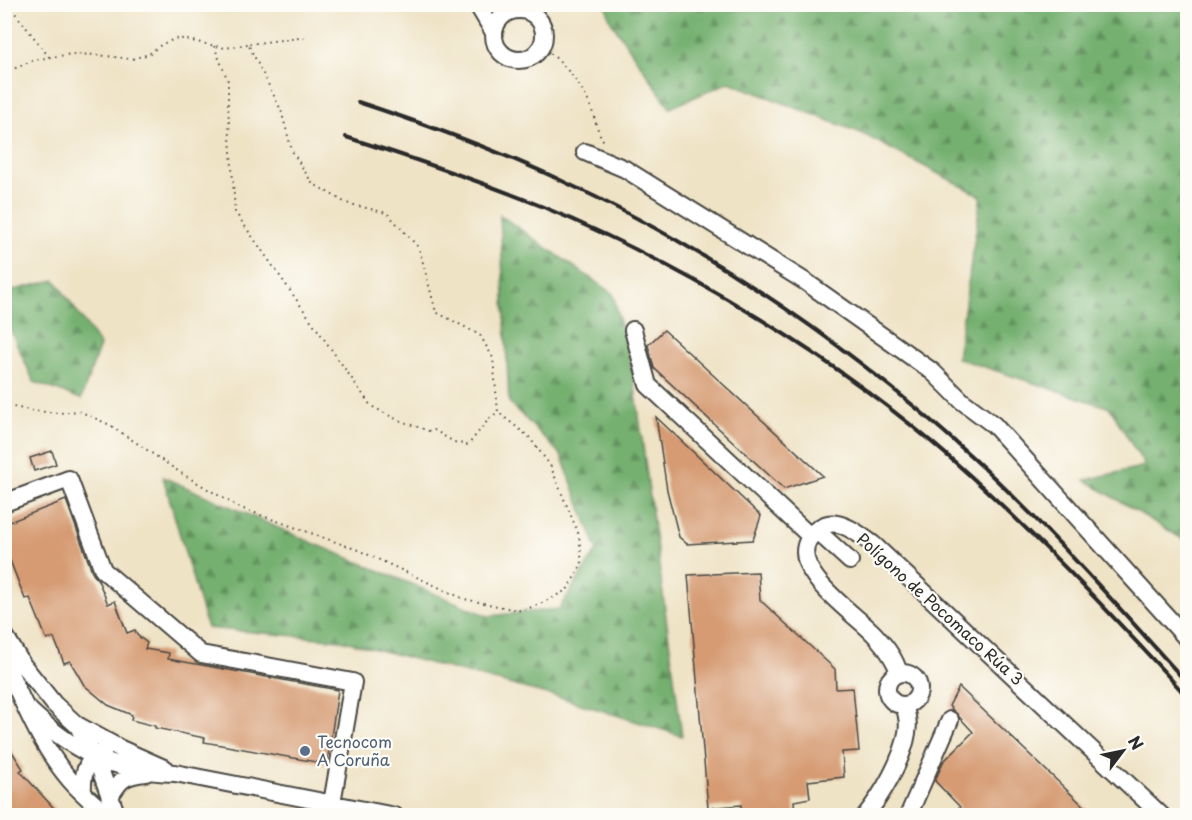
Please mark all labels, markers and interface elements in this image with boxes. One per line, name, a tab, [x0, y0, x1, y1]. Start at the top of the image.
street label: Polígono de Pocomaco Rúa 3	[852, 527, 1030, 690]
north arrow	[1093, 721, 1153, 781]
place label: Tecnocom A Coruña	[317, 729, 392, 771]
text: N	[1123, 731, 1150, 754]
marker: Tecnocom A Coruña	[298, 744, 312, 758]

